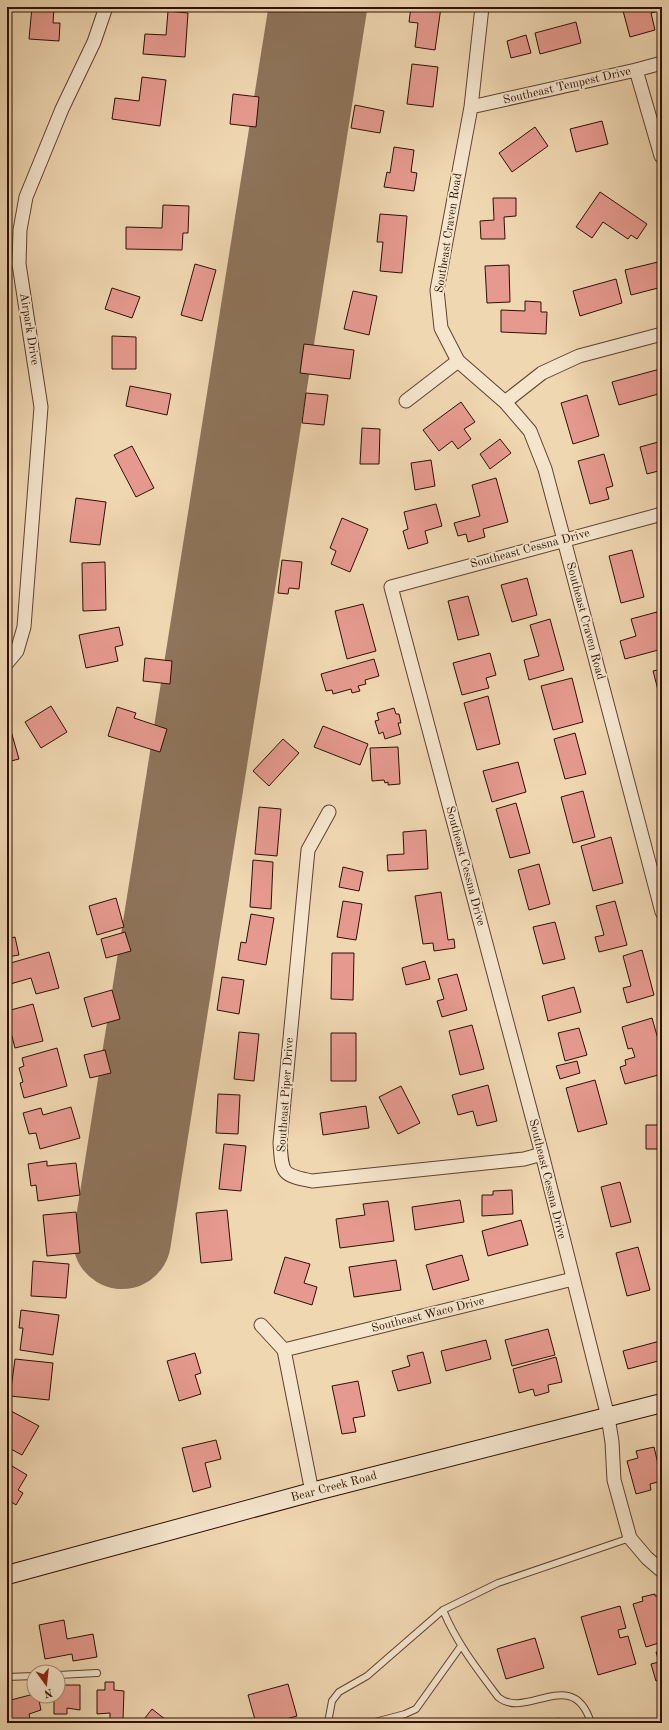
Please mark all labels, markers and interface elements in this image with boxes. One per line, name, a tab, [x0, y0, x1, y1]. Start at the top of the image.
street label: Southeast Tempest Drive	[502, 65, 633, 107]
street label: Southeast Craven Road	[434, 172, 464, 294]
street label: Airpark Drive	[17, 292, 41, 366]
street label: Southeast Cessna Drive	[469, 527, 592, 571]
street label: Southeast Craven Road	[564, 561, 606, 681]
street label: Southeast Cessna Drive	[443, 805, 487, 928]
street label: Southeast Piper Drive	[276, 1037, 296, 1153]
street label: Southeast Cessna Drive	[526, 1118, 568, 1241]
street label: Southeast Waco Drive	[370, 1295, 486, 1335]
street label: Bear Creek Road	[290, 1470, 378, 1504]
north arrow	[26, 1664, 66, 1704]
text: N	[42, 1686, 54, 1699]

